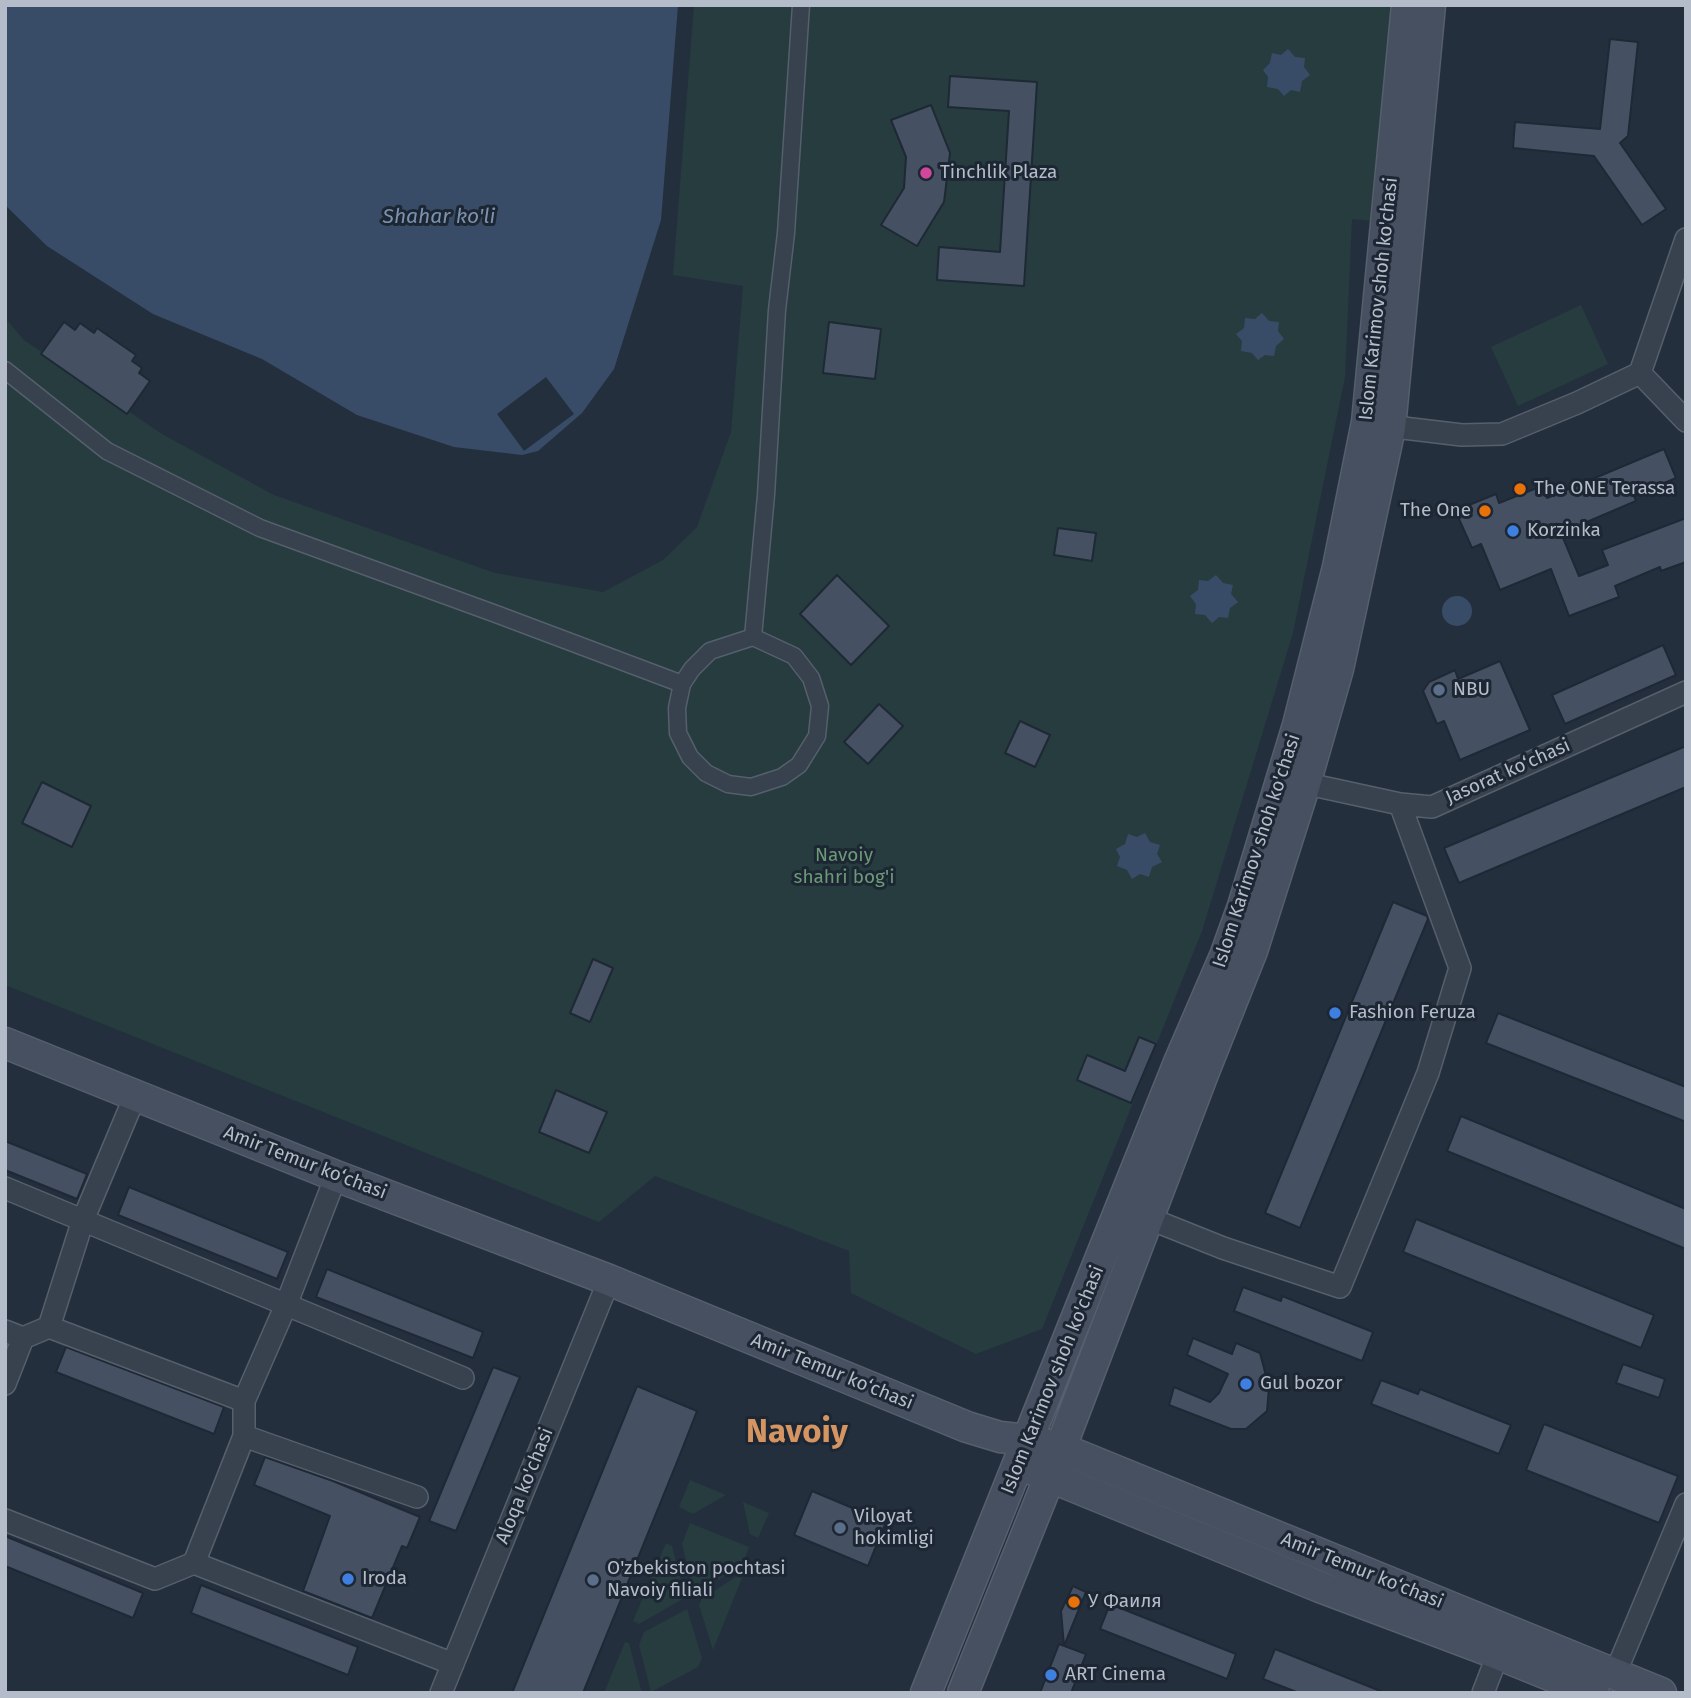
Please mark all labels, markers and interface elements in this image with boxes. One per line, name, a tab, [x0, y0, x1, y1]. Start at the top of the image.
place label: Tinchlik Plaza	[940, 162, 1057, 184]
marker: Tinchlik Plaza	[918, 165, 934, 181]
street label: Islom Karimov shoh ko'chasi	[1355, 176, 1403, 422]
water label: Shahar ko'li	[383, 204, 495, 230]
place label: The ONE Terassa	[1534, 478, 1675, 500]
marker: The ONE Terassa	[1512, 481, 1528, 497]
place label: The One	[1400, 500, 1471, 522]
marker: The One	[1477, 503, 1493, 519]
place label: Korzinka	[1527, 520, 1601, 542]
marker: Korzinka	[1505, 523, 1521, 539]
place label: NBU	[1453, 679, 1490, 701]
marker: NBU	[1431, 682, 1447, 698]
street label: Islom Karimov shoh ko'chasi	[1208, 731, 1306, 971]
street label: Jasorat ko‘chasi	[1442, 734, 1574, 810]
park label: Navoiy shahri bog'i	[794, 845, 894, 889]
place label: Fashion Feruza	[1349, 1002, 1476, 1024]
marker: Fashion Feruza	[1327, 1005, 1343, 1021]
street label: Amir Temur ko‘chasi	[220, 1121, 390, 1205]
street label: Islom Karimov shoh ko'chasi	[997, 1262, 1109, 1498]
street label: Amir Temur ko‘chasi	[748, 1329, 916, 1415]
place label: Gul bozor	[1260, 1373, 1342, 1395]
marker: Gul bozor	[1238, 1376, 1254, 1392]
district label: Navoiy	[746, 1413, 848, 1453]
street label: Aloqa ko'chasi	[491, 1425, 559, 1547]
place label: Viloyat hokimligi	[854, 1506, 934, 1550]
marker: Viloyat hokimligi	[832, 1520, 848, 1536]
street label: Amir Temur ko‘chasi	[1278, 1528, 1446, 1614]
place label: O'zbekiston pochtasi Navoiy filiali	[607, 1558, 786, 1602]
place label: Iroda	[362, 1568, 407, 1590]
marker: Iroda	[340, 1571, 356, 1587]
marker: O'zbekiston pochtasi Navoiy filiali	[585, 1572, 601, 1588]
place label: У Фаиля	[1088, 1591, 1162, 1613]
marker: У Фаиля	[1066, 1594, 1082, 1610]
place label: ART Cinema	[1065, 1664, 1166, 1686]
marker: ART Cinema	[1043, 1667, 1059, 1683]

